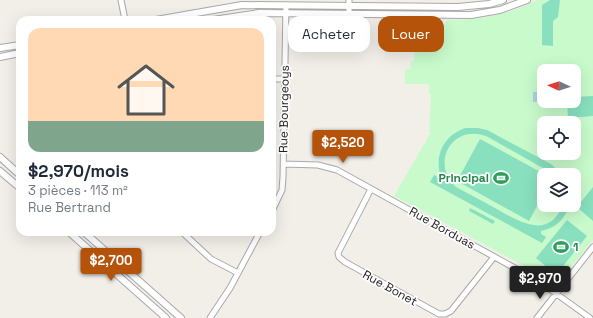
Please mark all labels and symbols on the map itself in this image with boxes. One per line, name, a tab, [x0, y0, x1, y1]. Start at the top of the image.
north arrow	[537, 64, 581, 108]
street label: Rue Bourgeoys	[275, 65, 293, 153]
pin: $2,520	[310, 130, 376, 164]
sports icon: Principal	[492, 169, 510, 187]
place label: Principal	[438, 170, 489, 186]
street label: Rue Borduas	[406, 203, 478, 253]
sports icon: 1	[552, 238, 570, 256]
place label: 1	[573, 239, 578, 255]
pin: $2,700	[78, 248, 144, 282]
street label: Rue Bonet	[360, 266, 420, 310]
pin: $2,970	[507, 266, 573, 300]

